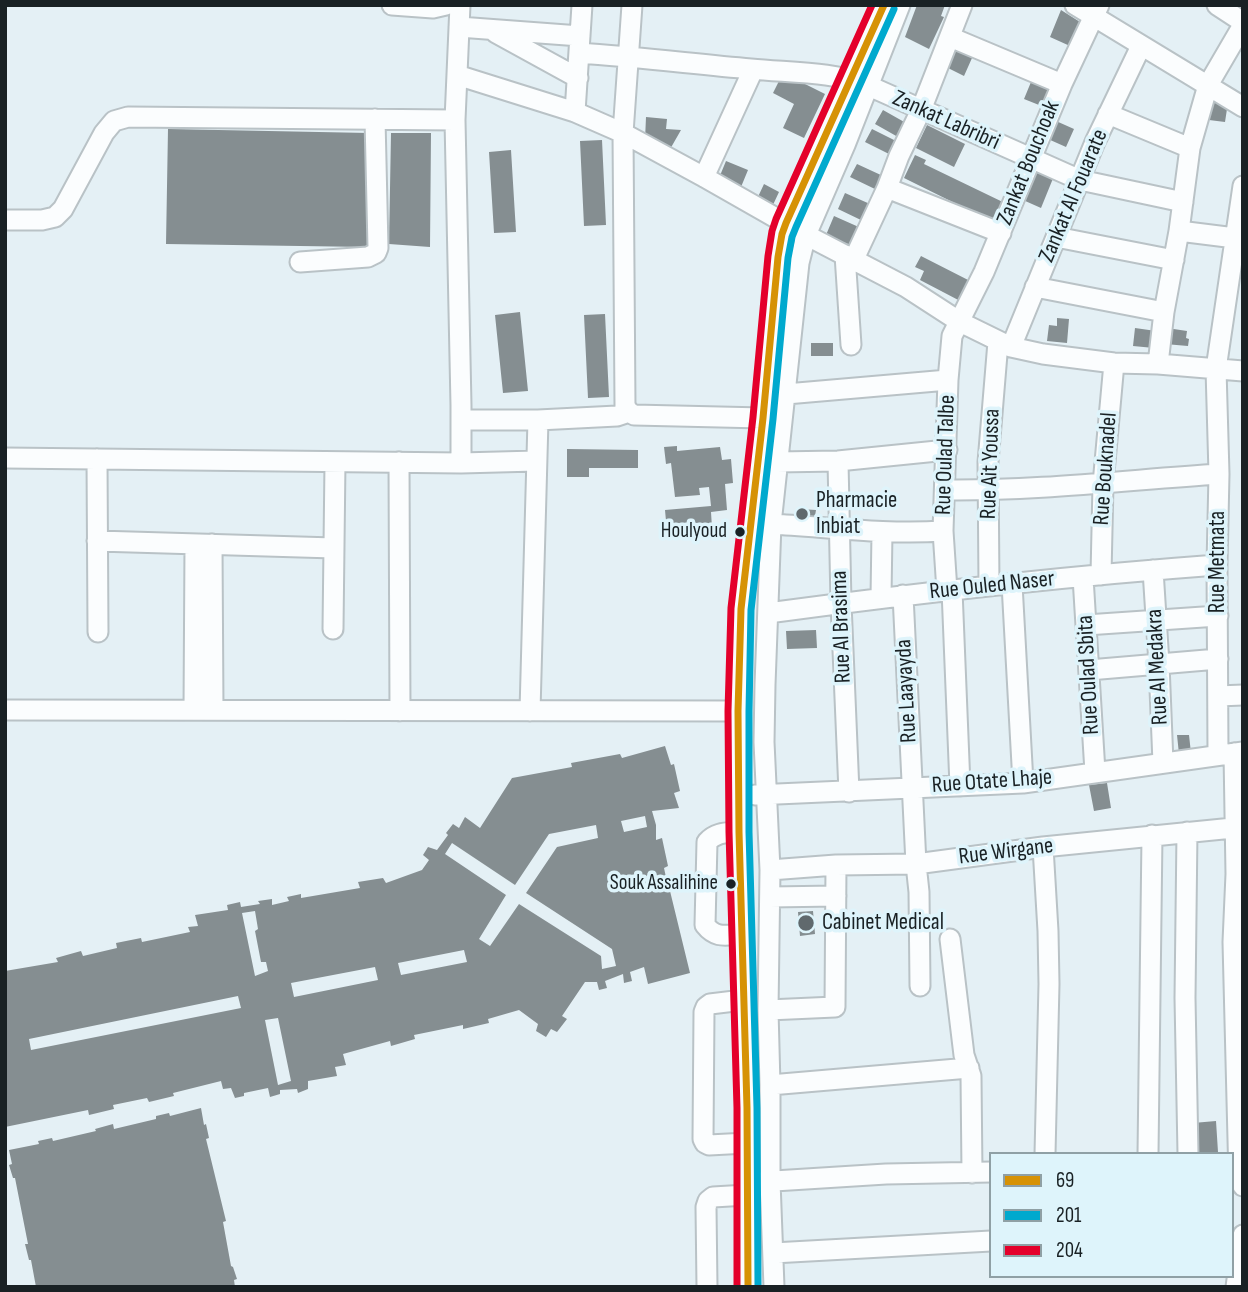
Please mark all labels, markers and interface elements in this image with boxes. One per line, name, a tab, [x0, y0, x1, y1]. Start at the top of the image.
street label: Zankat Labribri	[888, 85, 1004, 157]
street label: Zankat Bouchoak	[992, 97, 1066, 229]
street label: Zankat Al Fouarate	[1034, 125, 1114, 267]
street label: Rue Oulad Talbe	[930, 394, 962, 516]
street label: Rue Ait Youssa	[975, 408, 1007, 520]
street label: Rue Bouknadel	[1088, 412, 1124, 526]
place label: Pharmacie Inbiat	[816, 487, 897, 541]
marker: Pharmacie Inbiat	[794, 506, 810, 522]
street label: Rue Metmata	[1204, 511, 1232, 613]
place label: Houlyoud	[661, 519, 727, 545]
marker: Houlyoud	[733, 525, 747, 539]
street label: Rue Ouled Naser	[928, 566, 1056, 606]
street label: Rue Al Brasima	[826, 570, 858, 684]
street label: Rue Al Medakra	[1141, 608, 1175, 726]
street label: Rue Oulad Sbita	[1072, 614, 1106, 736]
street label: Rue Laayayda	[891, 639, 923, 743]
street label: Rue Otate Lhaje	[931, 764, 1053, 800]
street label: Rue Wirgane	[957, 833, 1055, 871]
place label: Souk Assalihine	[610, 871, 718, 897]
marker: Souk Assalihine	[724, 877, 738, 891]
place label: Cabinet Medical	[822, 909, 944, 937]
marker: Cabinet Medical	[796, 913, 816, 933]
legend	[989, 1152, 1234, 1278]
text: 69	[1056, 1168, 1074, 1193]
text: 201	[1056, 1203, 1081, 1228]
text: 204	[1056, 1238, 1083, 1263]

